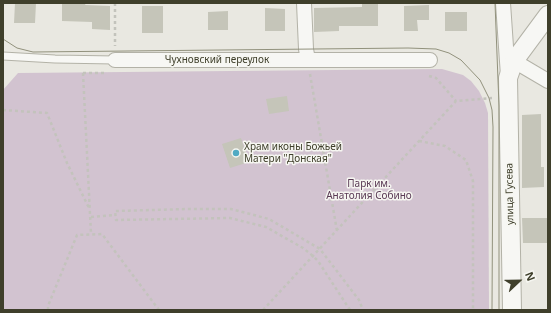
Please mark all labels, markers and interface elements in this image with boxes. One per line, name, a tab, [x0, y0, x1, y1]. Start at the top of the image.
street label: Чухновский переулок	[165, 54, 269, 66]
place label: Храм иконы Божьей Матери "Донская"	[244, 141, 342, 164]
marker: Храм иконы Божьей Матери "Донская"	[231, 148, 241, 158]
street label: улица Гусева	[503, 163, 517, 225]
park label: Парк им. Анатолия Собино	[326, 178, 412, 202]
north arrow	[499, 261, 539, 301]
text: N	[522, 269, 539, 283]

